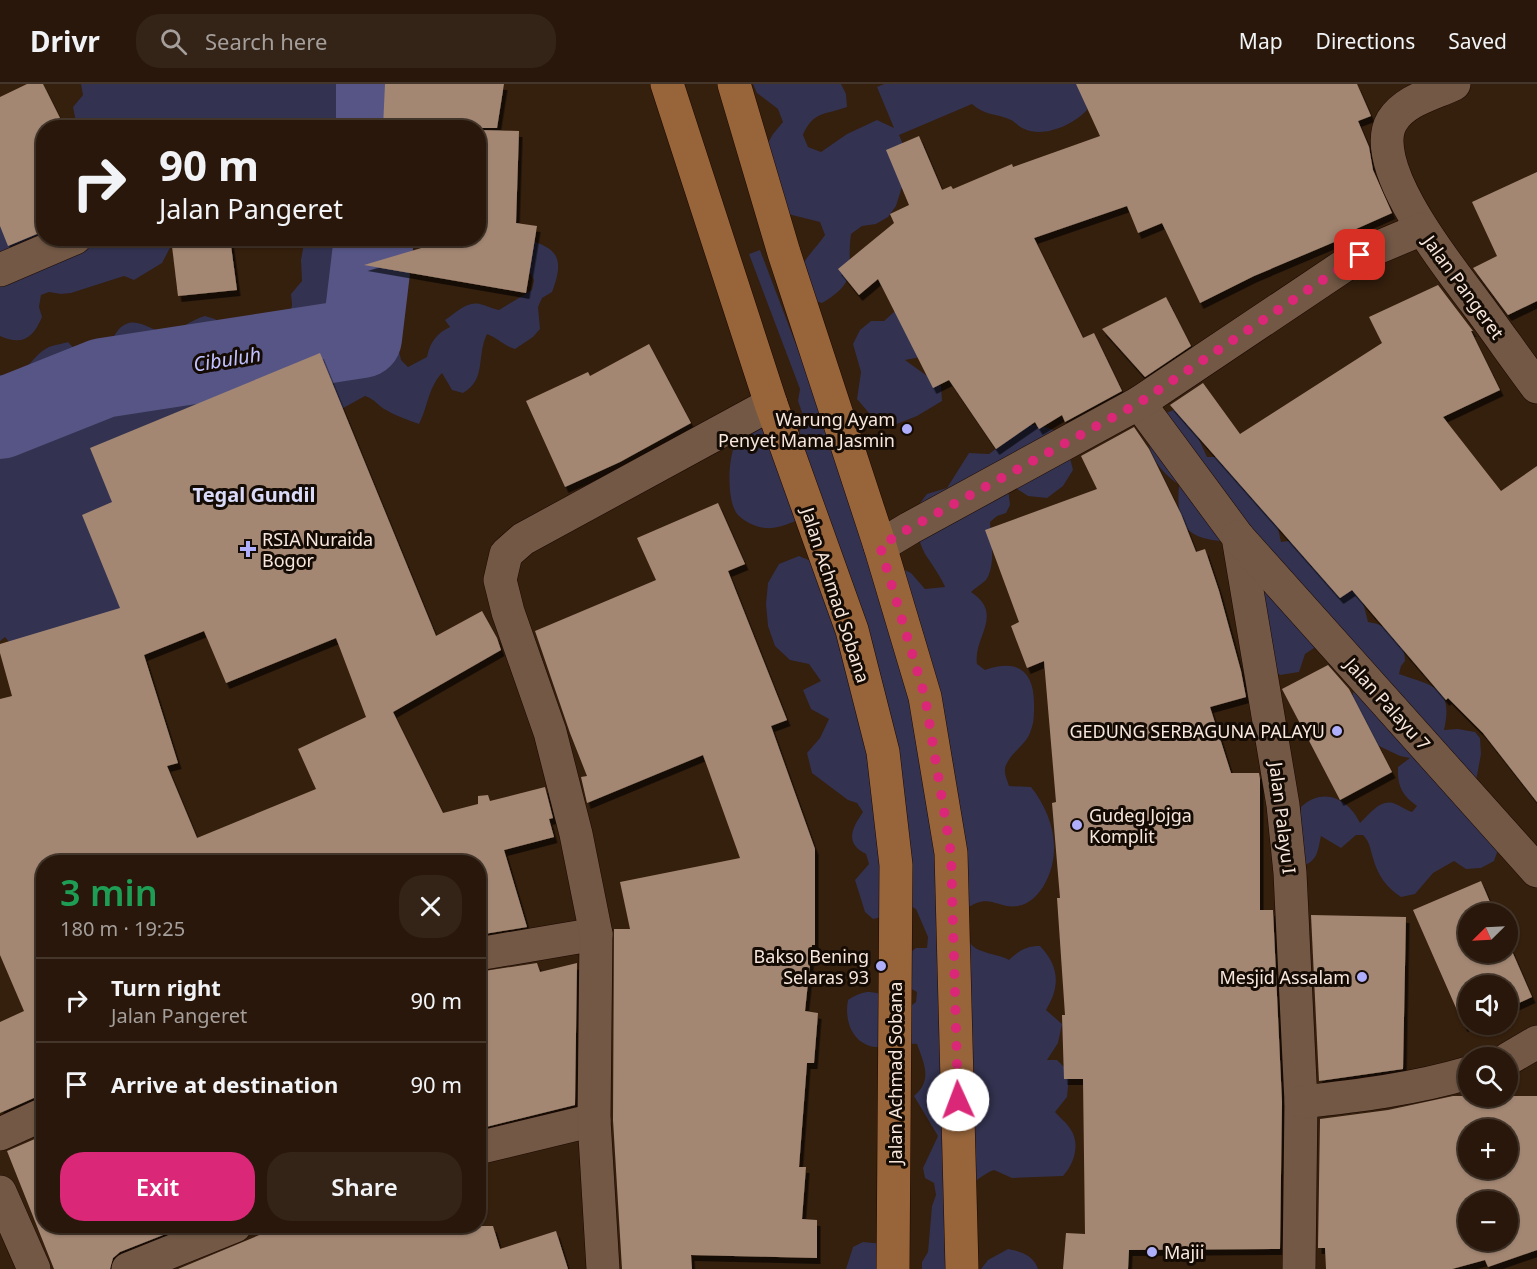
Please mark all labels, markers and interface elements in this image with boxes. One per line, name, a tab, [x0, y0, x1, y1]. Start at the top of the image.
search box	[136, 14, 556, 68]
text: Drivr	[30, 22, 100, 60]
icon: search	[157, 25, 190, 58]
text: Search here	[205, 26, 327, 56]
text: Map	[1239, 27, 1283, 55]
text: Directions	[1316, 27, 1415, 55]
text: Saved	[1448, 27, 1507, 55]
text: 90 m	[159, 136, 259, 193]
icon: right	[60, 144, 138, 222]
text: Jalan Pangeret	[159, 190, 343, 227]
pin	[1334, 229, 1385, 280]
street label: Jalan Pangeret	[1417, 229, 1510, 344]
icon: arrive	[1343, 238, 1376, 271]
water label: Cibuluh	[191, 340, 263, 378]
place label: Warung Ayam Penyet Mama Jasmin	[718, 407, 895, 452]
marker: Warung Ayam Penyet Mama Jasmin	[900, 422, 914, 436]
district label: Tegal Gundil	[193, 481, 315, 508]
street label: Jalan Achmad Sobana	[796, 503, 876, 686]
place label: RSIA Nuraida Bogor	[262, 527, 373, 572]
marker: RSIA Nuraida Bogor	[239, 540, 257, 558]
street label: Jalan Palayu 7	[1339, 651, 1436, 755]
place label: GEDUNG SERBAGUNA PALAYU	[1069, 719, 1325, 743]
marker: GEDUNG SERBAGUNA PALAYU	[1330, 724, 1344, 738]
street label: Jalan Palayu I	[1264, 759, 1302, 875]
place label: Gudeg Jojga Komplit	[1089, 803, 1192, 848]
marker: Gudeg Jojga Komplit	[1070, 818, 1084, 832]
text: 3 min	[60, 868, 158, 917]
button: close	[399, 875, 462, 938]
north arrow	[1458, 903, 1518, 963]
map controls	[1458, 903, 1518, 1251]
text: 180 m · 19:25	[60, 915, 185, 942]
place label: Bakso Bening Selaras 93	[754, 944, 869, 989]
marker: Bakso Bening Selaras 93	[874, 959, 888, 973]
place label: Mesjid Assalam	[1219, 965, 1350, 989]
marker: Mesjid Assalam	[1355, 970, 1369, 984]
text: Turn right	[111, 972, 221, 1002]
button: sound	[1458, 975, 1518, 1035]
street label: Jalan Achmad Sobana	[883, 982, 907, 1166]
icon: right	[60, 984, 93, 1017]
text: 90 m	[411, 985, 462, 1015]
text: Jalan Pangeret	[111, 1002, 247, 1029]
button: search	[1458, 1047, 1518, 1107]
icon: arrive	[60, 1068, 93, 1101]
position arrow	[926, 1068, 990, 1132]
text: Arrive at destination	[111, 1069, 338, 1099]
text: 90 m	[411, 1069, 462, 1099]
button: +	[1458, 1119, 1518, 1179]
button: Exit	[60, 1152, 255, 1221]
button: Share	[267, 1152, 462, 1221]
button: −	[1458, 1191, 1518, 1251]
place label: Majii	[1164, 1240, 1204, 1264]
marker: Majii	[1145, 1245, 1159, 1259]

